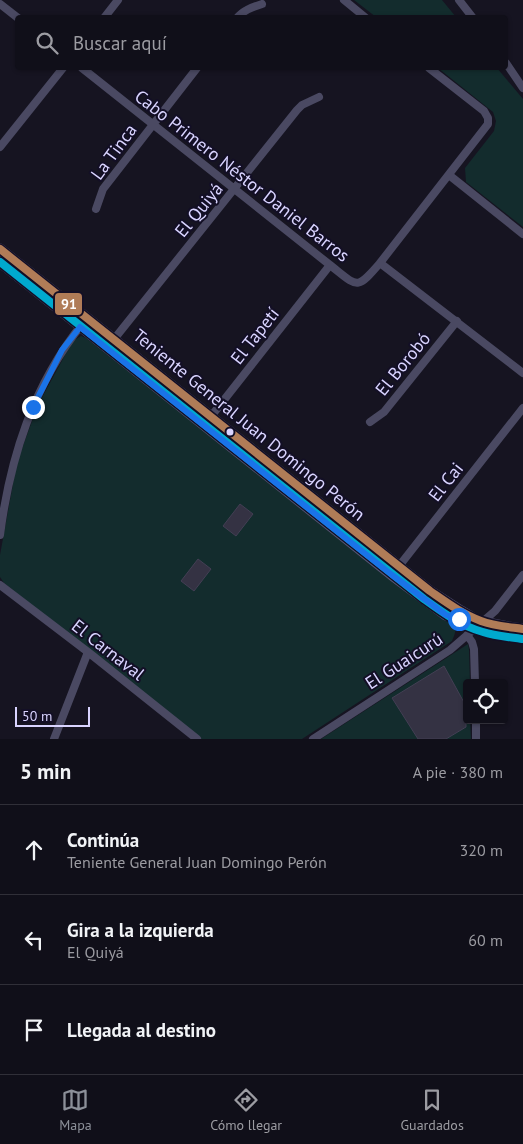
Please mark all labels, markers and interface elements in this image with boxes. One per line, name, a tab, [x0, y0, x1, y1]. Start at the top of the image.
search box	[15, 15, 508, 70]
icon: search	[33, 29, 61, 57]
text: Buscar aquí	[73, 31, 167, 55]
street label: Cabo Primero Néstor Daniel Barros	[130, 84, 354, 267]
street label: La Tinca	[86, 119, 142, 184]
street label: El Quiyá	[170, 178, 228, 242]
line badge: 91	[54, 292, 83, 316]
text: 91	[61, 295, 77, 313]
street label: El Tapetí	[225, 302, 284, 369]
street label: Teniente General Juan Domingo Perón	[129, 324, 370, 525]
street label: El Borobó	[370, 327, 435, 400]
route end	[22, 396, 45, 419]
unlabelled marker	[225, 427, 235, 437]
street label: El Cai	[423, 457, 468, 506]
route start	[448, 608, 471, 631]
street label: El Carnaval	[67, 614, 150, 686]
street label: El Guaicurú	[361, 627, 447, 694]
map controls	[463, 679, 508, 724]
button: locate	[463, 679, 508, 724]
scale bar	[15, 704, 90, 727]
text: 50 m	[22, 707, 52, 725]
text: 5 min	[20, 758, 71, 785]
text: A pie · 380 m	[413, 762, 503, 782]
text: Continúa	[67, 828, 139, 852]
icon: ahead	[20, 836, 48, 864]
text: 320 m	[460, 840, 503, 860]
text: Teniente General Juan Domingo Perón	[67, 852, 327, 872]
text: Gira a la izquierda	[67, 918, 214, 942]
icon: left	[20, 926, 48, 954]
text: 60 m	[468, 930, 503, 950]
text: El Quiyá	[67, 942, 124, 962]
icon: arrive	[20, 1016, 48, 1044]
text: Llegada al destino	[67, 1018, 216, 1042]
tab: Mapa	[59, 1086, 92, 1134]
tab: Cómo llegar	[210, 1086, 282, 1134]
tab: Guardados	[401, 1086, 464, 1134]

